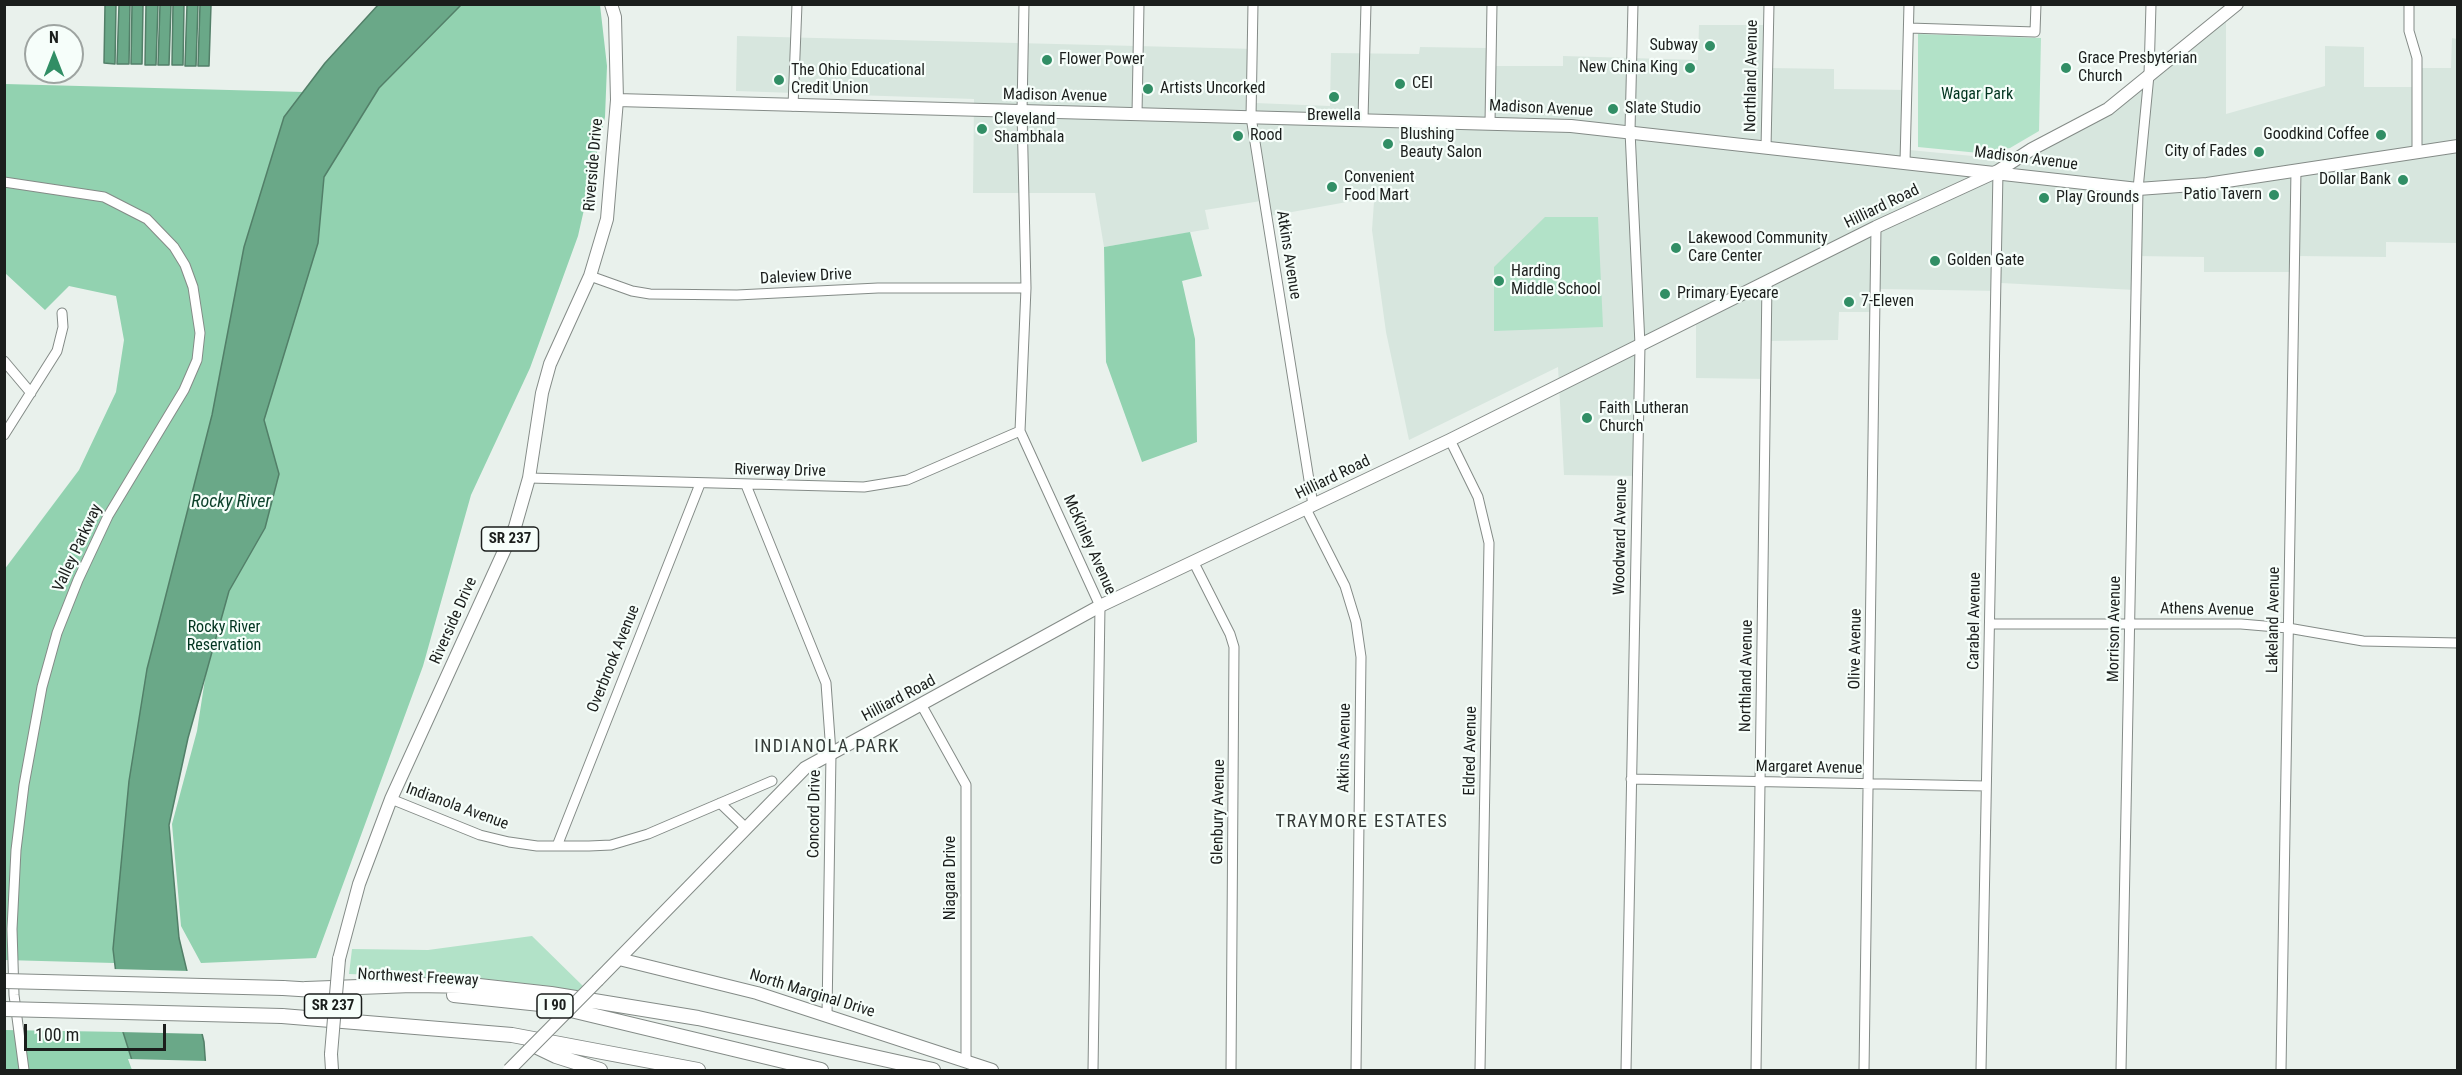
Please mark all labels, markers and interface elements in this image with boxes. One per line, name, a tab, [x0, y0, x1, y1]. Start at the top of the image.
street label: Northland Avenue	[1741, 20, 1763, 132]
north arrow	[24, 24, 84, 84]
text: N	[49, 28, 59, 47]
place label: Subway	[1649, 36, 1698, 56]
marker: Subway	[1703, 39, 1717, 53]
place label: Grace Presbyterian Church	[2078, 49, 2197, 87]
place label: Flower Power	[1059, 50, 1144, 70]
marker: Flower Power	[1040, 53, 1054, 67]
place label: New China King	[1579, 58, 1678, 78]
place label: The Ohio Educational Credit Union	[791, 61, 925, 99]
marker: New China King	[1683, 61, 1697, 75]
marker: Grace Presbyterian Church	[2059, 61, 2073, 75]
marker: The Ohio Educational Credit Union	[772, 73, 786, 87]
place label: CEI	[1412, 74, 1433, 94]
marker: CEI	[1393, 77, 1407, 91]
place label: Artists Uncorked	[1160, 79, 1265, 99]
marker: Artists Uncorked	[1141, 82, 1155, 96]
street label: Madison Avenue	[1003, 85, 1107, 107]
park label: Wagar Park	[1941, 85, 2013, 105]
marker: Brewella	[1327, 90, 1341, 104]
street label: Madison Avenue	[1488, 97, 1594, 121]
place label: Slate Studio	[1625, 99, 1701, 119]
marker: Slate Studio	[1606, 102, 1620, 116]
place label: Brewella	[1307, 106, 1361, 126]
place label: Cleveland Shambhala	[994, 110, 1064, 148]
street label: Riverside Drive	[580, 118, 608, 212]
marker: Cleveland Shambhala	[975, 122, 989, 136]
place label: Blushing Beauty Salon	[1400, 125, 1482, 163]
place label: Goodkind Coffee	[2263, 125, 2369, 145]
place label: Rood	[1250, 126, 1282, 146]
marker: Goodkind Coffee	[2374, 128, 2388, 142]
marker: Rood	[1231, 129, 1245, 143]
marker: Blushing Beauty Salon	[1381, 137, 1395, 151]
place label: City of Fades	[2165, 142, 2247, 162]
street label: Madison Avenue	[1973, 143, 2079, 175]
marker: City of Fades	[2252, 145, 2266, 159]
place label: Convenient Food Mart	[1344, 168, 1414, 206]
place label: Dollar Bank	[2319, 170, 2391, 190]
marker: Dollar Bank	[2396, 173, 2410, 187]
marker: Convenient Food Mart	[1325, 180, 1339, 194]
street label: Hilliard Road	[1842, 181, 1922, 233]
place label: Patio Tavern	[2184, 185, 2262, 205]
place label: Play Grounds	[2056, 188, 2139, 208]
marker: Patio Tavern	[2267, 188, 2281, 202]
marker: Play Grounds	[2037, 191, 2051, 205]
street label: Atkins Avenue	[1272, 209, 1304, 301]
place label: Lakewood Community Care Center	[1688, 229, 1828, 267]
marker: Lakewood Community Care Center	[1669, 241, 1683, 255]
place label: Golden Gate	[1947, 251, 2024, 271]
marker: Golden Gate	[1928, 254, 1942, 268]
place label: Harding Middle School	[1511, 262, 1601, 300]
street label: Daleview Drive	[760, 265, 852, 289]
marker: Harding Middle School	[1492, 274, 1506, 288]
place label: Primary Eyecare	[1677, 284, 1779, 304]
marker: Primary Eyecare	[1658, 287, 1672, 301]
place label: 7-Eleven	[1861, 292, 1914, 312]
marker: 7-Eleven	[1842, 295, 1856, 309]
place label: Faith Lutheran Church	[1599, 399, 1689, 437]
marker: Faith Lutheran Church	[1580, 411, 1594, 425]
street label: Hilliard Road	[1293, 452, 1373, 504]
street label: Riverway Drive	[734, 461, 826, 481]
street label: Woodward Avenue	[1610, 479, 1632, 595]
water label: Rocky River	[191, 491, 271, 513]
street label: McKinley Avenue	[1058, 492, 1120, 598]
street label: Valley Parkway	[49, 501, 107, 595]
road number: SR 237	[482, 527, 538, 551]
street label: Lakeland Avenue	[2263, 567, 2285, 673]
street label: Carabel Avenue	[1965, 572, 1985, 670]
street label: Riverside Drive	[426, 574, 482, 668]
street label: Morrison Avenue	[2104, 576, 2126, 682]
street label: Athens Avenue	[2160, 600, 2254, 620]
street label: Overbrook Avenue	[584, 602, 644, 716]
street label: Olive Avenue	[1846, 608, 1866, 690]
park label: Rocky River Reservation	[187, 618, 261, 656]
street label: Northland Avenue	[1736, 620, 1758, 732]
street label: Hilliard Road	[859, 672, 939, 726]
street label: Atkins Avenue	[1335, 703, 1355, 793]
street label: Eldred Avenue	[1461, 706, 1481, 796]
district label: INDIANOLA PARK	[754, 736, 900, 758]
street label: Margaret Avenue	[1755, 757, 1863, 779]
street label: Glenbury Avenue	[1208, 759, 1230, 865]
street label: Concord Drive	[805, 770, 825, 858]
street label: Indianola Avenue	[403, 780, 511, 834]
district label: TRAYMORE ESTATES	[1276, 811, 1448, 833]
street label: Niagara Drive	[941, 836, 961, 920]
street label: Northwest Freeway	[357, 965, 479, 991]
street label: North Marginal Drive	[747, 966, 877, 1022]
road number: SR 237	[304, 994, 362, 1018]
road number: I 90	[537, 994, 573, 1018]
scale bar	[27, 1012, 170, 1050]
text: 100 m	[35, 1024, 79, 1045]

